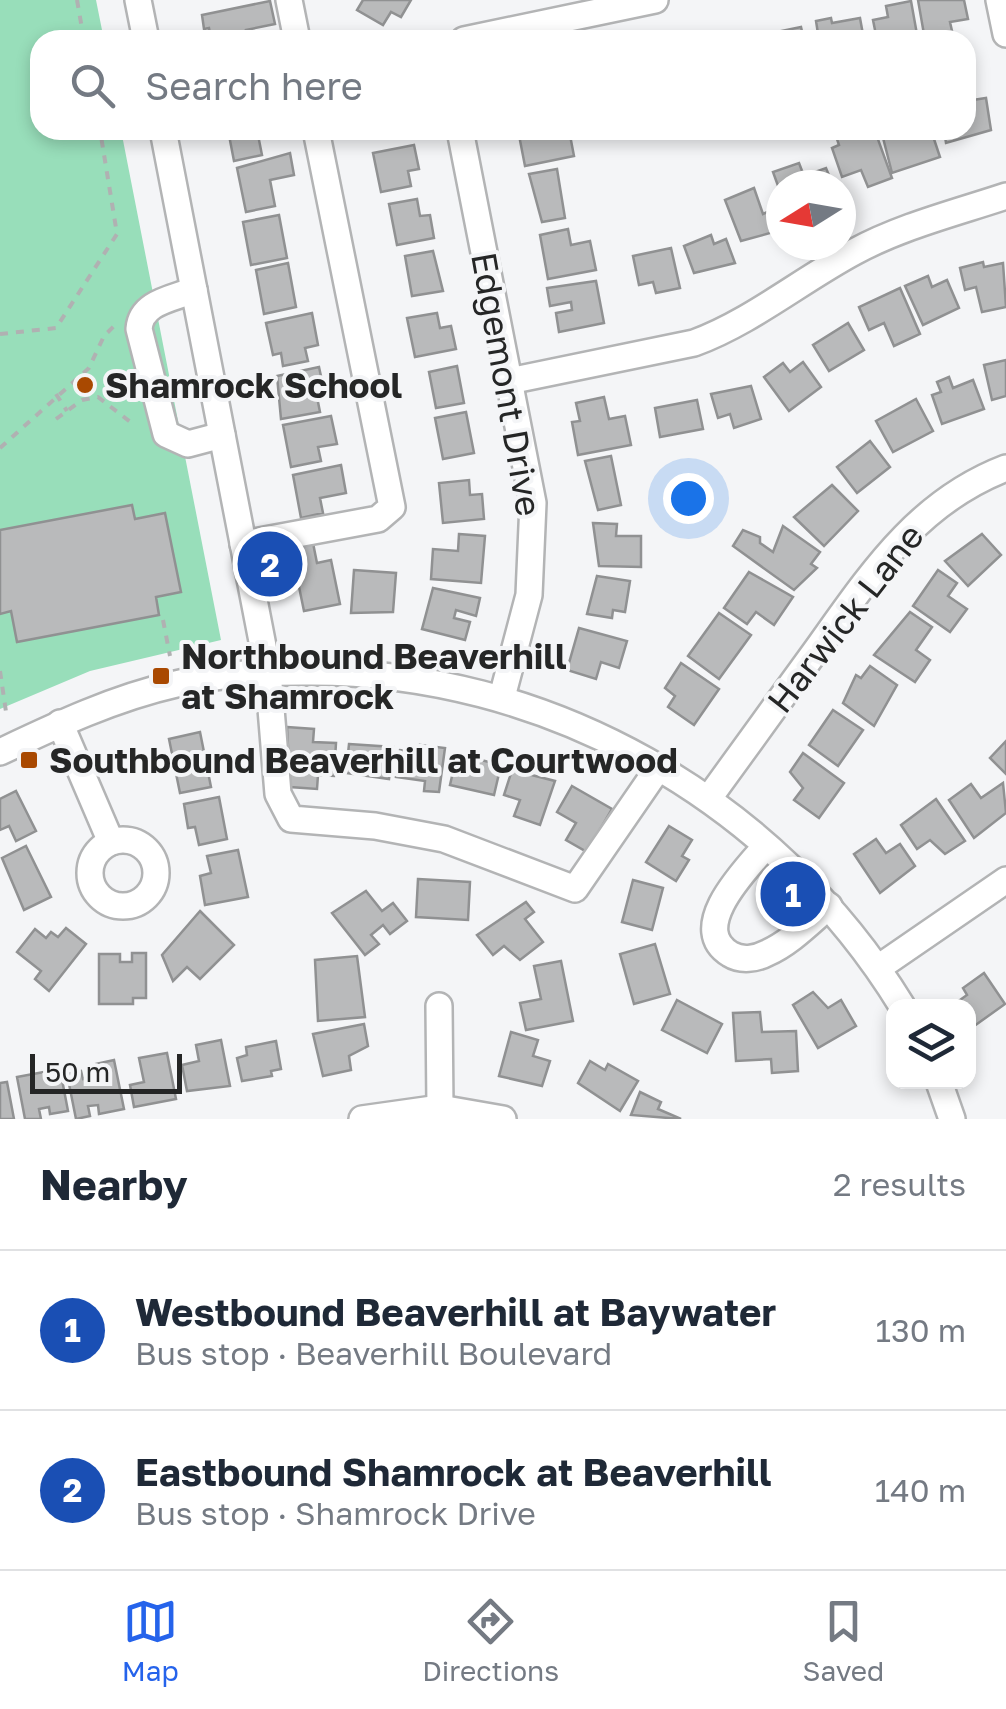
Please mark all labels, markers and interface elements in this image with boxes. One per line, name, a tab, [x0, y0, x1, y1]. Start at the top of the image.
search box	[30, 30, 976, 140]
icon: search	[65, 58, 120, 113]
text: Search here	[145, 63, 363, 108]
north arrow	[766, 170, 856, 260]
street label: Edgemont Drive	[463, 249, 551, 519]
place label: Shamrock School	[105, 364, 403, 406]
marker: Shamrock School	[74, 374, 96, 396]
your location	[663, 473, 714, 524]
street label: Harwick Lane	[758, 515, 932, 721]
pin: 2	[238, 526, 302, 602]
place label: Northbound Beaverhill at Shamrock	[181, 635, 567, 717]
marker: Northbound Beaverhill at Shamrock	[150, 665, 172, 687]
place label: Southbound Beaverhill at Courtwood	[49, 739, 678, 781]
marker: Southbound Beaverhill at Courtwood	[18, 749, 40, 771]
pin: 1	[760, 856, 826, 932]
map controls	[886, 999, 976, 1089]
button: layers	[886, 999, 976, 1089]
scale bar	[30, 1049, 182, 1094]
text: 50 m	[45, 1055, 110, 1088]
text: Nearby	[40, 1159, 188, 1209]
text: 2 results	[833, 1165, 966, 1203]
text: Westbound Beaverhill at Baywater	[135, 1289, 776, 1334]
text: 1	[64, 1311, 81, 1349]
text: 130 m	[876, 1311, 966, 1349]
text: Bus stop · Beaverhill Boulevard	[135, 1334, 612, 1372]
text: Eastbound Shamrock at Beaverhill	[135, 1449, 771, 1494]
text: 2	[63, 1471, 82, 1509]
text: 140 m	[875, 1471, 966, 1509]
text: Bus stop · Shamrock Drive	[135, 1494, 536, 1532]
tab: Map	[122, 1594, 179, 1687]
tab: Directions	[422, 1594, 559, 1687]
tab: Saved	[802, 1594, 884, 1687]

